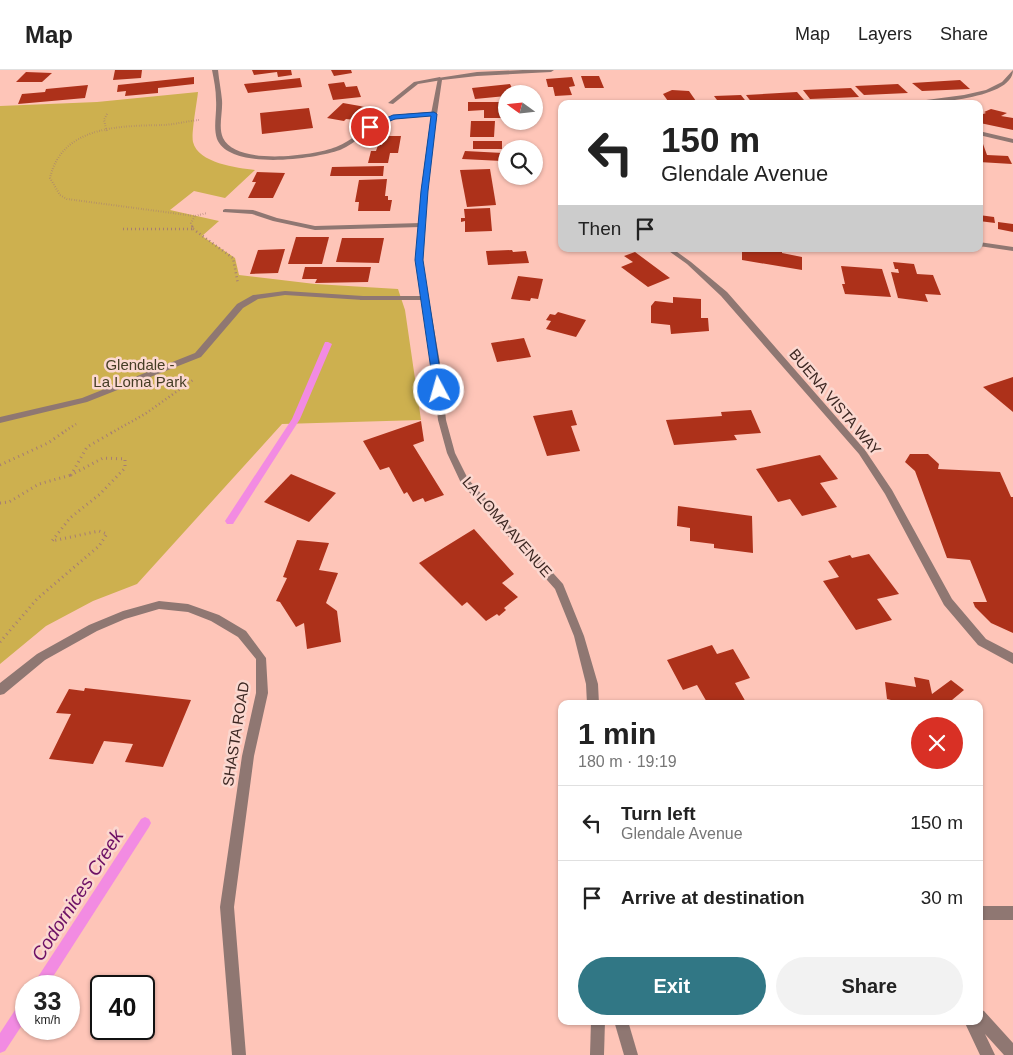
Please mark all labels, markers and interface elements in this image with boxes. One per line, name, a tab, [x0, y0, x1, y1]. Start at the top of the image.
text: Map	[25, 21, 73, 48]
text: Map	[795, 24, 830, 44]
text: Layers	[858, 24, 912, 44]
text: Share	[940, 24, 988, 44]
north arrow	[498, 85, 542, 130]
map controls	[498, 85, 543, 185]
pin	[349, 106, 391, 148]
icon: arrive	[356, 113, 384, 141]
icon: left	[578, 120, 643, 185]
text: 150 m	[661, 120, 760, 159]
button: search	[498, 140, 543, 185]
text: Glendale Avenue	[661, 161, 828, 186]
icon: arrive	[631, 215, 659, 243]
text: Then	[578, 218, 621, 239]
street label: BUENA VISTA WAY	[786, 345, 885, 458]
park label: Glendale - La Loma Park	[93, 356, 187, 390]
position arrow	[412, 363, 464, 415]
street label: LA LOMA AVENUE	[459, 473, 556, 580]
street label: SHASTA ROAD	[219, 680, 252, 787]
text: 1 min	[578, 717, 656, 750]
button: close	[911, 717, 963, 769]
text: 180 m · 19:19	[578, 753, 677, 770]
text: Turn left	[621, 803, 696, 824]
icon: left	[578, 809, 606, 837]
text: 150 m	[910, 812, 963, 833]
water label: Codornices Creek	[27, 825, 128, 965]
text: Glendale Avenue	[621, 825, 743, 842]
icon: arrive	[578, 884, 606, 912]
text: Arrive at destination	[621, 887, 805, 908]
text: 30 m	[921, 887, 963, 908]
button: Exit	[578, 957, 766, 1015]
button: Share	[776, 957, 963, 1015]
speed limit sign: 40	[90, 975, 155, 1040]
text: 33	[34, 987, 61, 1015]
text: km/h	[34, 1013, 61, 1027]

